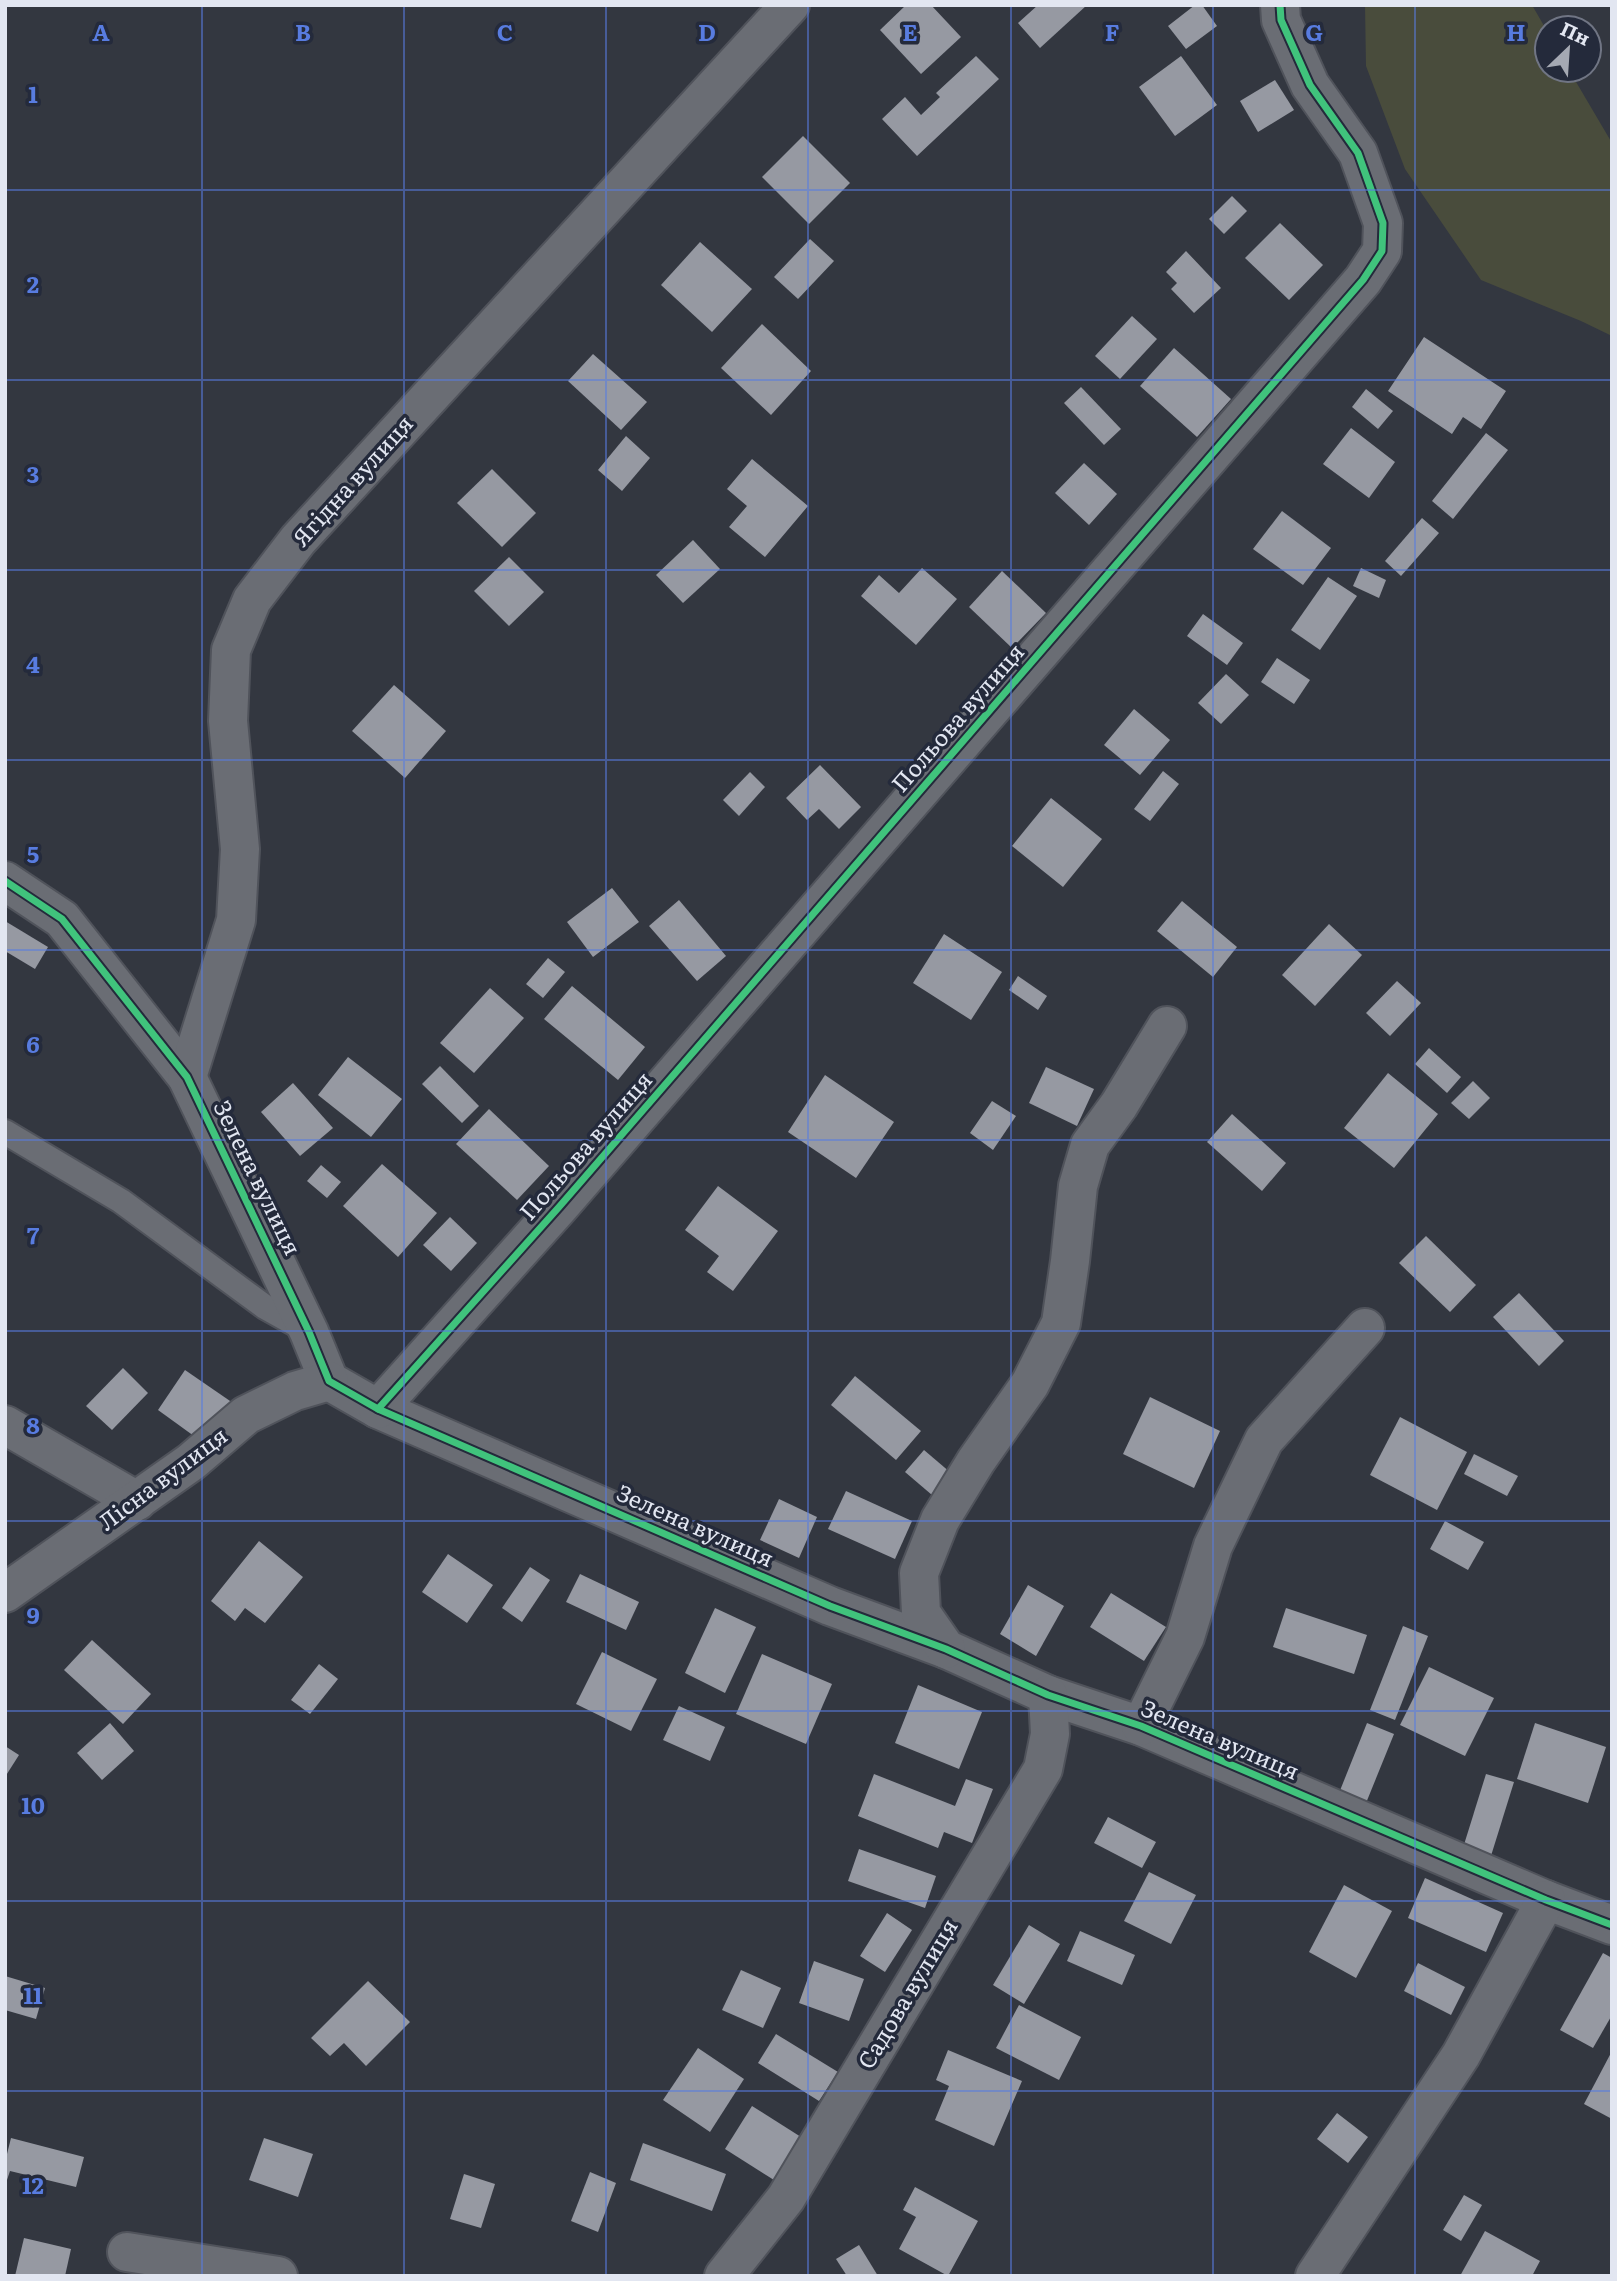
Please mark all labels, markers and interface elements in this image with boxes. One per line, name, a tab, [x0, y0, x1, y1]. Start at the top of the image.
text: A	[92, 14, 110, 48]
text: B	[295, 14, 311, 48]
text: C	[497, 14, 513, 48]
text: D	[698, 14, 716, 48]
text: E	[902, 14, 918, 48]
text: F	[1105, 14, 1120, 48]
text: G	[1305, 14, 1323, 48]
text: H	[1506, 14, 1526, 48]
north arrow	[1533, 14, 1603, 84]
text: Пн	[1556, 14, 1595, 52]
text: 1	[28, 76, 38, 110]
text: 2	[27, 266, 39, 300]
street label: Ягідна вулиця	[283, 406, 420, 553]
text: 3	[27, 456, 39, 490]
street label: Польова вулиця	[882, 635, 1031, 799]
text: 4	[26, 646, 40, 680]
text: 5	[27, 836, 39, 870]
text: 6	[26, 1026, 40, 1060]
street label: Польова вулиця	[510, 1063, 659, 1227]
street label: Зелена вулиця	[207, 1094, 311, 1260]
text: 7	[27, 1217, 40, 1251]
text: 8	[26, 1407, 40, 1441]
street label: Лісна вулиця	[90, 1418, 233, 1537]
street label: Зелена вулиця	[612, 1474, 780, 1574]
text: 9	[26, 1597, 40, 1631]
street label: Зелена вулиця	[1137, 1690, 1305, 1787]
text: 10	[21, 1787, 45, 1821]
street label: Садова вулиця	[848, 1911, 965, 2075]
text: 11	[23, 1977, 43, 2011]
text: 12	[22, 2167, 44, 2201]

